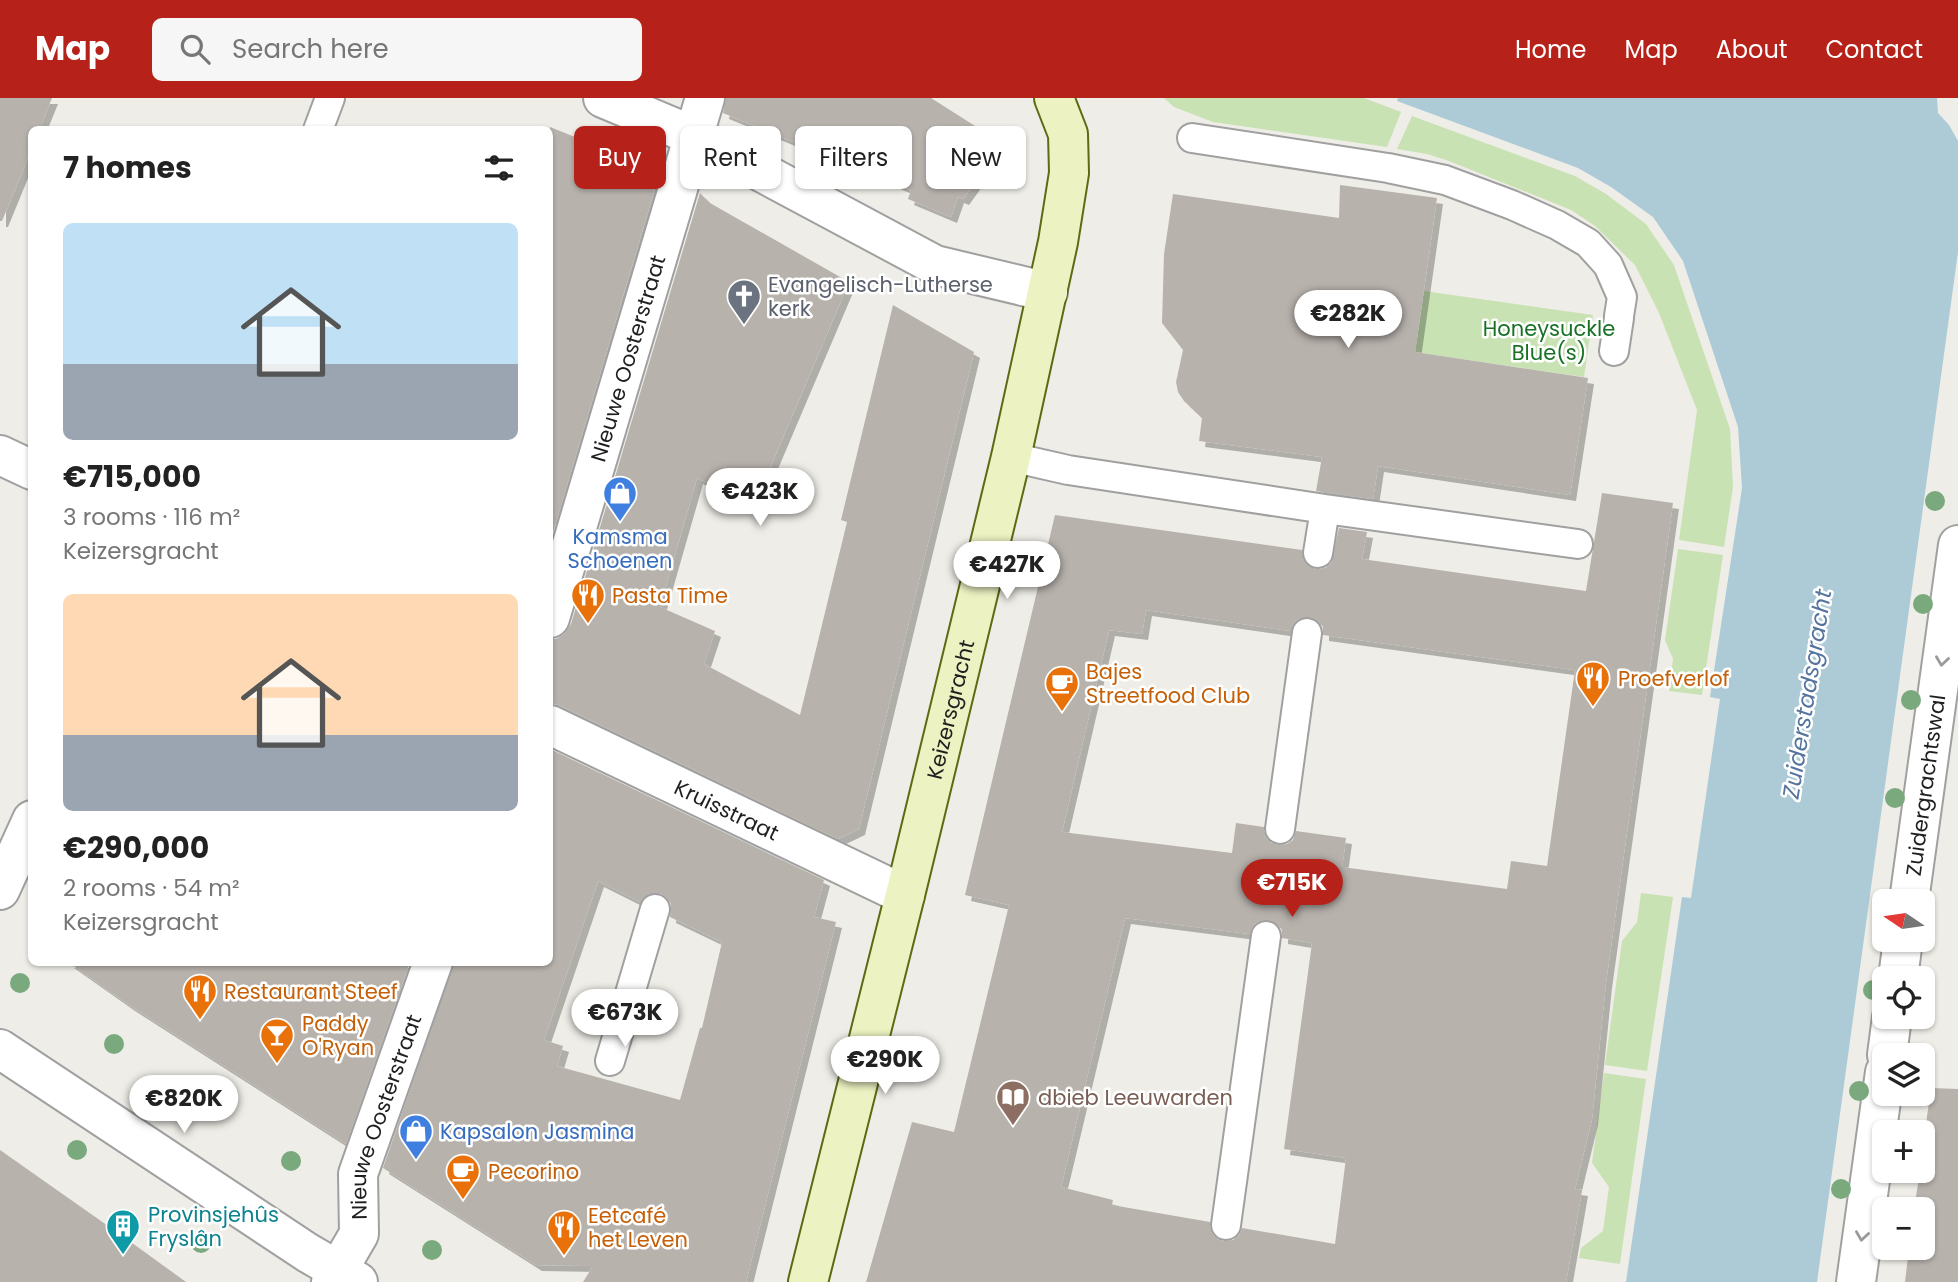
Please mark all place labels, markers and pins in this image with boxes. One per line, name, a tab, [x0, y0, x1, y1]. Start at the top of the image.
place label: Evangelisch-Lutherse kerk	[768, 270, 993, 323]
church icon: Evangelisch-Lutherse kerk	[725, 277, 763, 326]
pin: €282K	[1299, 290, 1397, 350]
pin: €423K	[711, 468, 809, 528]
shop icon: Kamsma Schoenen	[601, 474, 639, 523]
place label: Kamsma Schoenen	[568, 522, 672, 575]
pin: €427K	[958, 542, 1056, 601]
restaurant icon: Pasta Time	[569, 576, 607, 625]
place label: Pasta Time	[612, 581, 728, 610]
place label: Bajes Streetfood Club	[1086, 657, 1250, 710]
restaurant icon: Proefverlof	[1574, 659, 1612, 708]
cafe icon: Bajes Streetfood Club	[1043, 664, 1081, 713]
place label: Proefverlof	[1618, 664, 1730, 693]
pin: €715K	[1243, 860, 1341, 919]
restaurant icon: Restaurant Steef	[181, 972, 219, 1021]
place label: Restaurant Steef	[224, 977, 398, 1006]
pin: €673K	[576, 990, 674, 1049]
place label: Paddy O'Ryan	[302, 1009, 374, 1062]
bar icon: Paddy O'Ryan	[258, 1016, 296, 1065]
pin: €290K	[836, 1037, 934, 1096]
pin: €820K	[135, 1076, 233, 1135]
library icon: dbieb Leeuwarden	[994, 1078, 1032, 1127]
place label: dbieb Leeuwarden	[1038, 1083, 1233, 1112]
shop icon: Kapsalon Jasmina	[397, 1112, 435, 1161]
place label: Kapsalon Jasmina	[440, 1117, 635, 1146]
cafe icon: Pecorino	[444, 1152, 482, 1201]
place label: Pecorino	[488, 1157, 579, 1186]
place label: Provinsjehûs Fryslân	[148, 1200, 279, 1253]
place label: Eetcafé het Leven	[588, 1201, 688, 1254]
building icon: Provinsjehûs Fryslân	[104, 1207, 142, 1256]
restaurant icon: Eetcafé het Leven	[545, 1208, 583, 1257]

